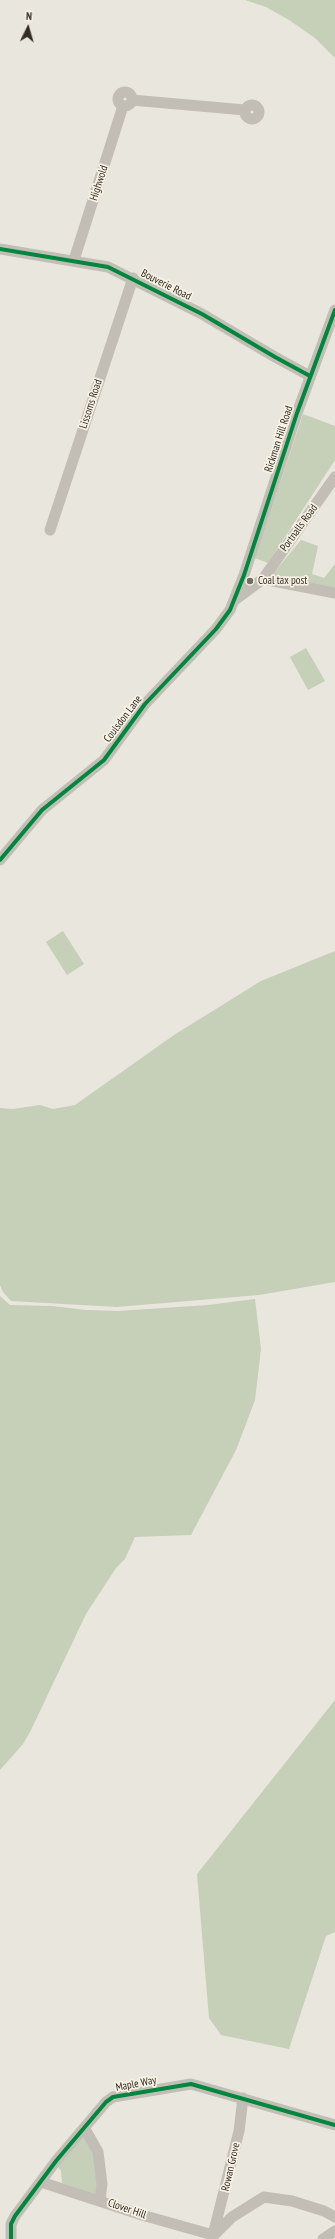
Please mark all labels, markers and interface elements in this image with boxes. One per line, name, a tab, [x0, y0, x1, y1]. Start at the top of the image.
north arrow	[8, 8, 48, 48]
text: N	[25, 9, 33, 23]
street label: Highwold	[87, 164, 111, 202]
street label: Bouverie Road	[139, 267, 193, 303]
street label: Lissoms Road	[77, 378, 105, 430]
street label: Rickman Hill Road	[262, 404, 296, 474]
street label: Portnalls Road	[278, 502, 320, 554]
place label: Coal tax post	[258, 574, 307, 588]
marker: Coal tax post	[245, 576, 255, 586]
street label: Coulsdon Lane	[101, 693, 145, 745]
street label: Maple Way	[115, 2074, 157, 2094]
street label: Rowan Grove	[219, 2141, 243, 2193]
street label: Clover Hill	[106, 2196, 148, 2222]

